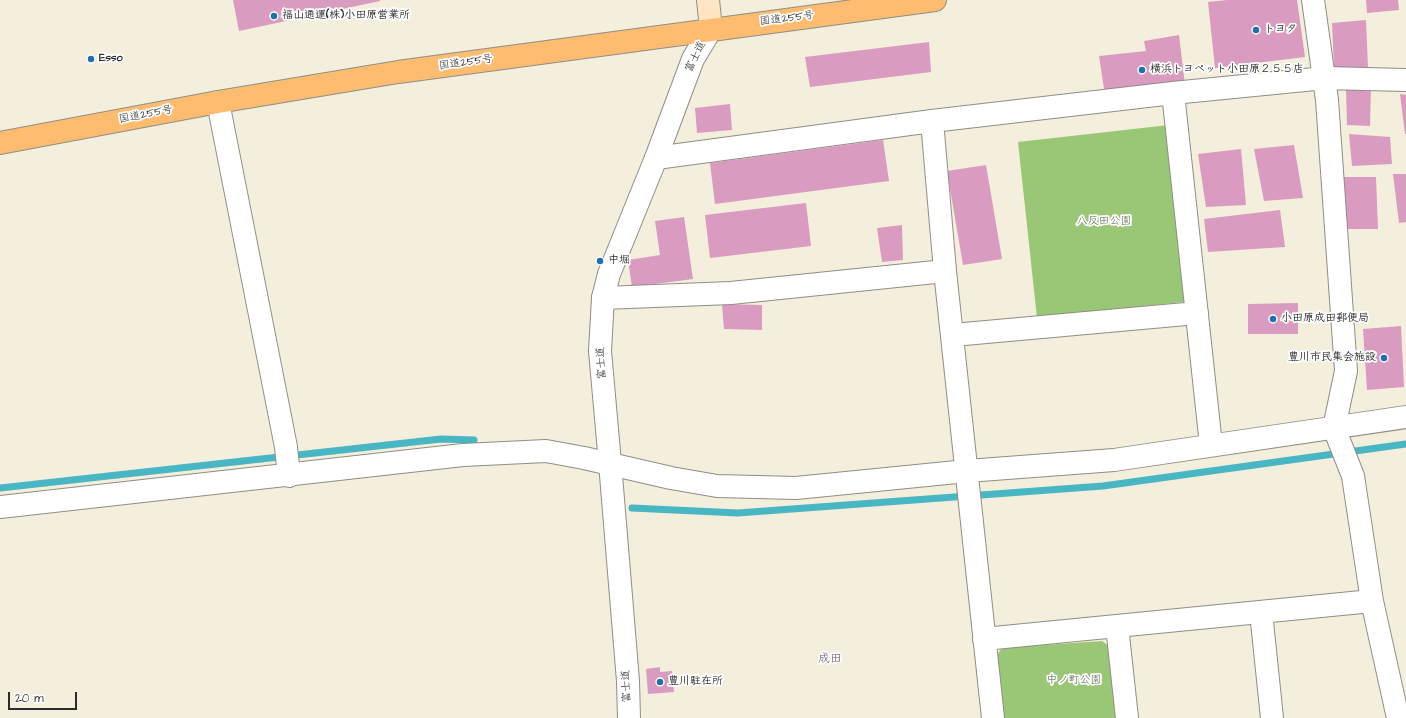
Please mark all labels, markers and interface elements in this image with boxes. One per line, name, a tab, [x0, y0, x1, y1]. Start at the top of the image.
place label: 福山通運(株)小田原営業所	[282, 9, 410, 23]
street label: 国道255号	[759, 9, 815, 29]
marker: 福山通運(株)小田原営業所	[269, 11, 279, 21]
place label: トヨタ	[1264, 23, 1297, 37]
marker: トヨタ	[1251, 25, 1261, 35]
street label: 富士道	[683, 39, 709, 75]
place label: Esso	[99, 52, 123, 66]
street label: 国道255号	[438, 53, 494, 73]
marker: Esso	[86, 54, 96, 64]
place label: 横浜トヨペット小田原２５５店	[1150, 63, 1304, 77]
marker: 横浜トヨペット小田原２５５店	[1137, 65, 1147, 75]
street label: 国道255号	[118, 103, 174, 127]
park label: 八反田公園	[1077, 215, 1131, 229]
place label: 中堀	[608, 254, 630, 268]
marker: 中堀	[595, 256, 605, 266]
place label: 小田原成田郵便局	[1281, 312, 1369, 326]
marker: 小田原成田郵便局	[1268, 314, 1278, 324]
street label: 富士道	[595, 346, 609, 380]
place label: 豊川市民集会施設	[1288, 351, 1376, 365]
marker: 豊川市民集会施設	[1379, 353, 1389, 363]
district label: 成田	[818, 652, 842, 666]
street label: 富士道	[620, 669, 634, 703]
park label: 中ノ町公園	[1047, 674, 1101, 688]
place label: 豊川駐在所	[668, 675, 723, 689]
marker: 豊川駐在所	[655, 677, 665, 687]
scale bar	[10, 684, 79, 710]
text: 20 m	[15, 690, 44, 707]

